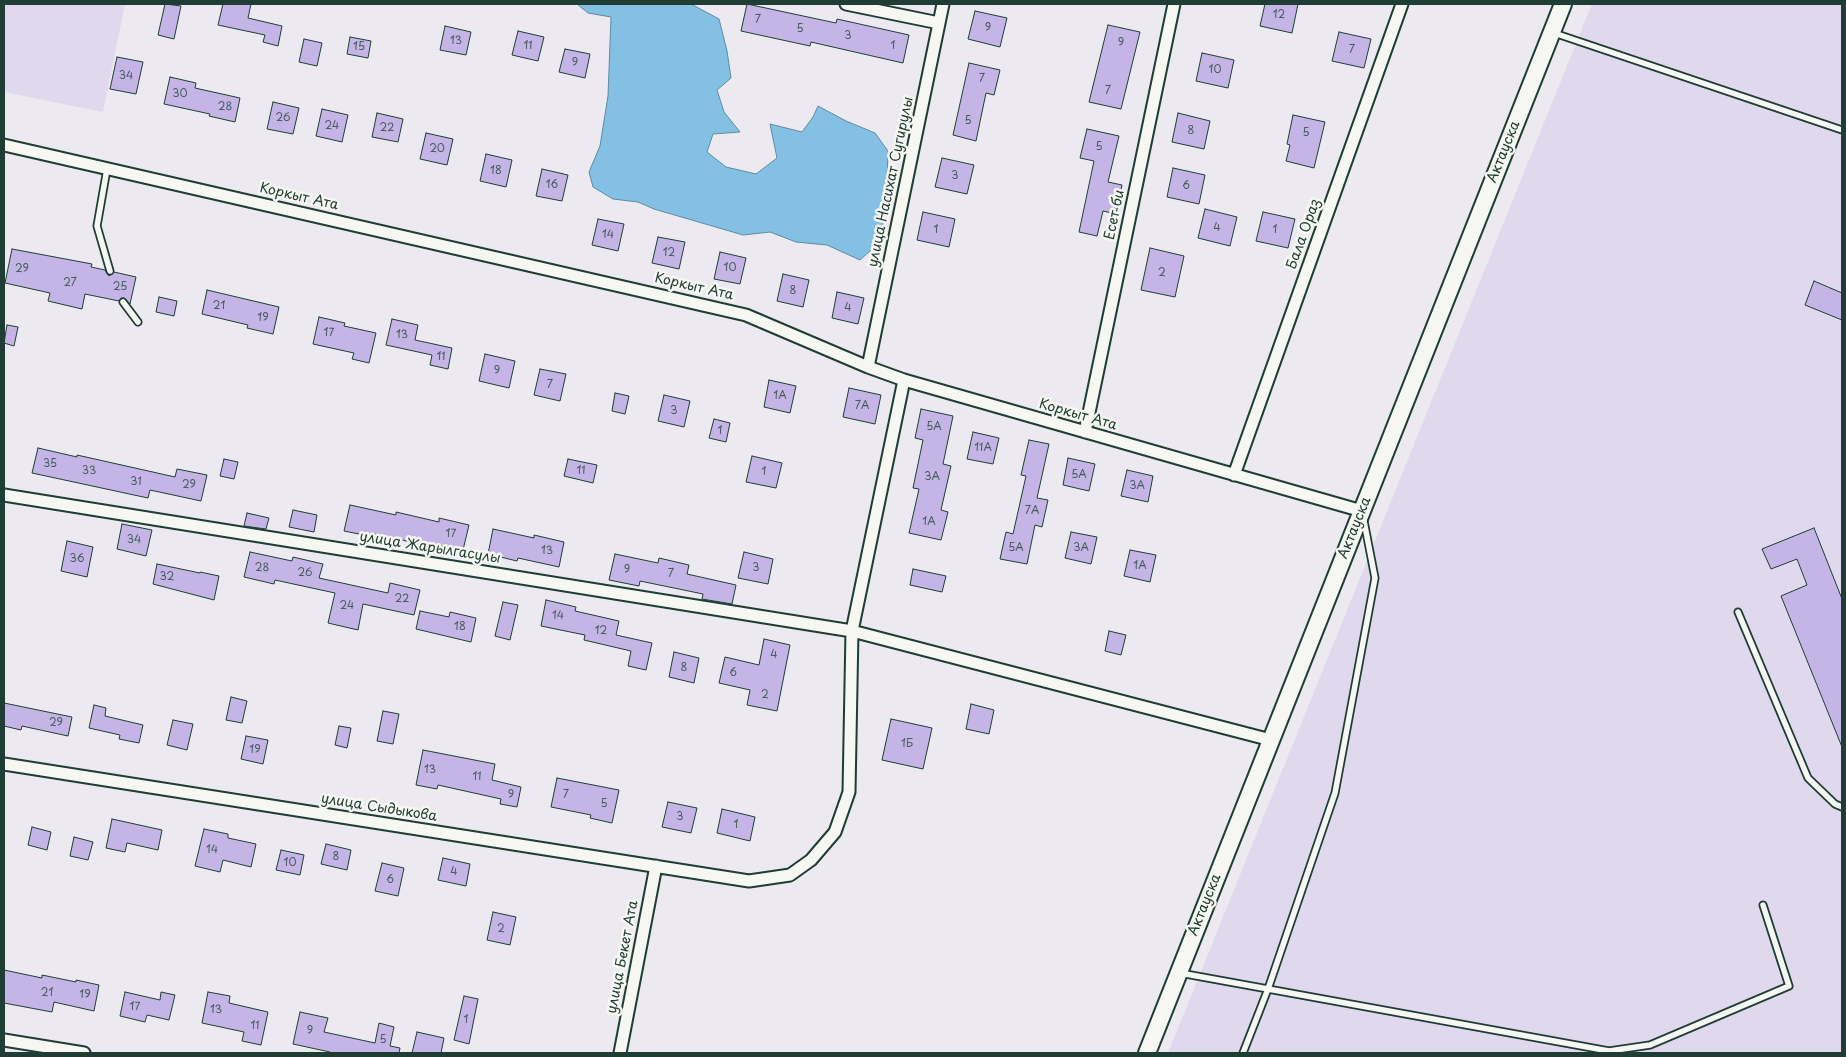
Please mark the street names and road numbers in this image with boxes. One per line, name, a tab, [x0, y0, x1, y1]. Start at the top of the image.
street label: улица Насихат Сугирулы	[865, 95, 917, 269]
street label: Актауска	[1484, 118, 1524, 186]
street label: Коркыт Ата	[258, 180, 340, 214]
street label: Есет би	[1102, 188, 1128, 242]
street label: Бала Ораз	[1284, 197, 1324, 271]
street label: Коркыт Ата	[653, 270, 735, 304]
street label: Коркыт Ата	[1037, 396, 1119, 434]
street label: Актауска	[1335, 494, 1375, 562]
street label: улица Жарылгасулы	[358, 529, 502, 567]
street label: улица Сыдыкова	[320, 791, 438, 825]
street label: Актауска	[1185, 871, 1225, 939]
street label: улица Бекет Ата	[604, 899, 642, 1015]

